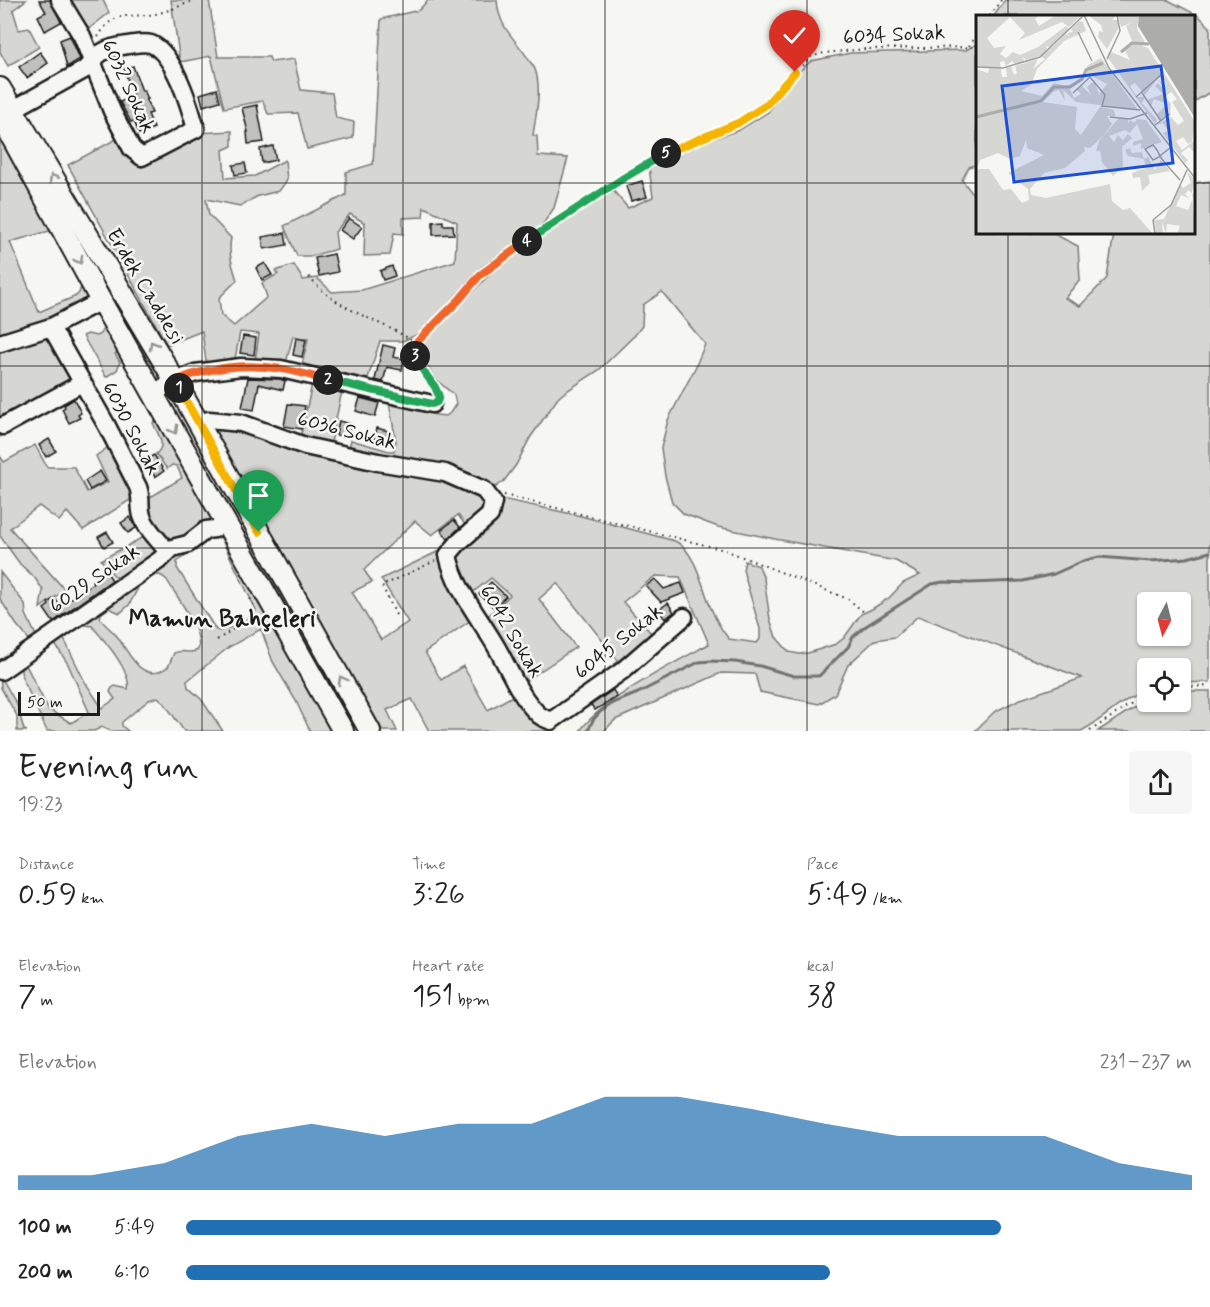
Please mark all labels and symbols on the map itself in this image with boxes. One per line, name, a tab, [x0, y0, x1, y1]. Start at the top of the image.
pin	[769, 10, 820, 72]
inset map	[976, 15, 1195, 234]
street label: 6034 Sokak	[842, 18, 946, 52]
street label: 6032 Sokak	[94, 35, 162, 138]
pin: 5	[651, 138, 681, 168]
one-way arrow	[49, 174, 60, 184]
street label: Erdek Caddesi	[99, 223, 191, 350]
pin: 4	[512, 226, 542, 256]
one-way arrow	[72, 253, 83, 264]
one-way arrow	[149, 341, 161, 351]
pin: 3	[400, 341, 430, 371]
pin: 2	[313, 365, 343, 395]
pin: 1	[164, 373, 194, 403]
street label: 6030 Sokak	[95, 377, 167, 480]
street label: 6036 Sokak	[294, 405, 399, 457]
one-way arrow	[167, 424, 178, 434]
pin	[233, 470, 284, 532]
street label: 6029 Sokak	[44, 537, 145, 620]
street label: 6042 Sokak	[472, 580, 550, 683]
north arrow	[1137, 592, 1191, 646]
street label: 6045 Sokak	[568, 597, 669, 686]
district label: Mamun Bahçeleri	[128, 604, 316, 635]
one-way arrow	[338, 676, 349, 686]
scale bar	[18, 689, 100, 716]

